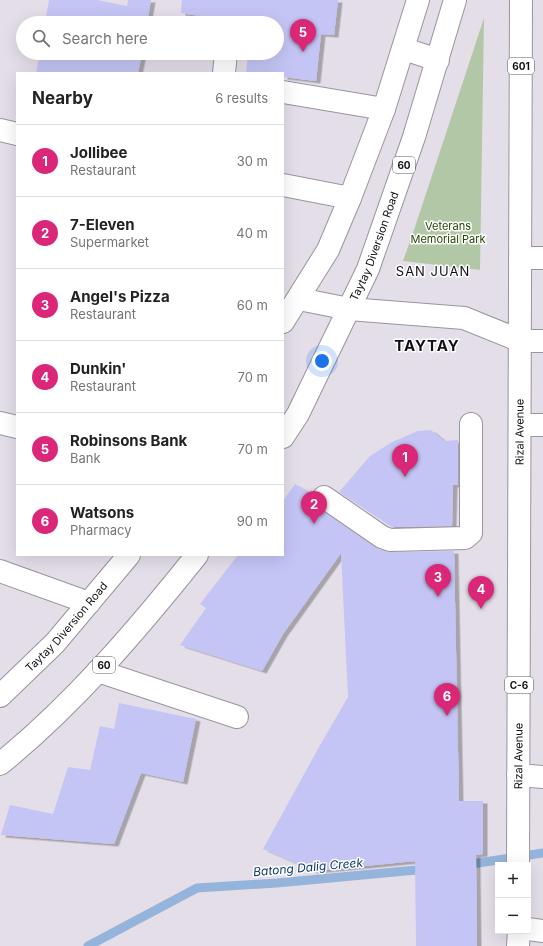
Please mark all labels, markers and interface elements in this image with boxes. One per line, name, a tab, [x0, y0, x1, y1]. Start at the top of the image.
search box	[16, 16, 284, 60]
pin: 5	[290, 19, 316, 52]
icon: search	[30, 27, 52, 49]
text: Search here	[62, 29, 148, 48]
road number: 601	[508, 58, 534, 74]
text: Nearby	[32, 88, 93, 108]
text: 6 results	[215, 90, 268, 106]
text: Jollibee	[70, 143, 128, 162]
text: 1	[42, 153, 48, 169]
text: 30 m	[237, 153, 268, 169]
road number: 60	[393, 157, 415, 173]
text: Restaurant	[70, 162, 136, 178]
street label: Taytay Diversion Road	[347, 190, 401, 303]
text: 7-Eleven	[70, 215, 135, 234]
park label: Veterans Memorial Park	[410, 219, 486, 246]
text: 2	[41, 225, 49, 241]
text: 40 m	[236, 225, 268, 241]
text: Supermarket	[70, 234, 149, 250]
district label: SAN JUAN	[396, 263, 470, 279]
text: Angel's Pizza	[70, 287, 170, 306]
text: 3	[41, 297, 49, 313]
text: 60 m	[237, 297, 268, 313]
text: Restaurant	[70, 306, 136, 322]
district label: TAYTAY	[394, 336, 460, 355]
your location	[312, 351, 332, 371]
text: Dunkin'	[70, 359, 126, 378]
text: 4	[41, 369, 49, 385]
text: 70 m	[238, 369, 268, 385]
text: Restaurant	[70, 378, 136, 394]
street label: Rizal Avenue	[512, 399, 527, 465]
text: Robinsons Bank	[70, 431, 187, 450]
text: 5	[41, 441, 49, 457]
text: 70 m	[238, 441, 268, 457]
pin: 1	[392, 444, 418, 477]
text: Bank	[70, 450, 101, 466]
pin: 2	[301, 491, 327, 524]
text: Watsons	[70, 503, 134, 522]
text: 6	[41, 513, 49, 529]
text: 90 m	[237, 513, 268, 529]
text: Pharmacy	[70, 522, 132, 538]
pin: 3	[425, 564, 451, 597]
pin: 4	[468, 576, 494, 609]
street label: Taytay Diversion Road	[22, 579, 110, 675]
road number: 60	[93, 657, 115, 673]
road number: C-6	[505, 677, 533, 693]
pin: 6	[434, 683, 460, 716]
street label: Rizal Avenue	[511, 723, 525, 789]
water label: Batong Dalig Creek	[252, 855, 364, 879]
map controls	[495, 862, 531, 934]
button: +	[495, 862, 531, 898]
button: −	[495, 898, 531, 934]

